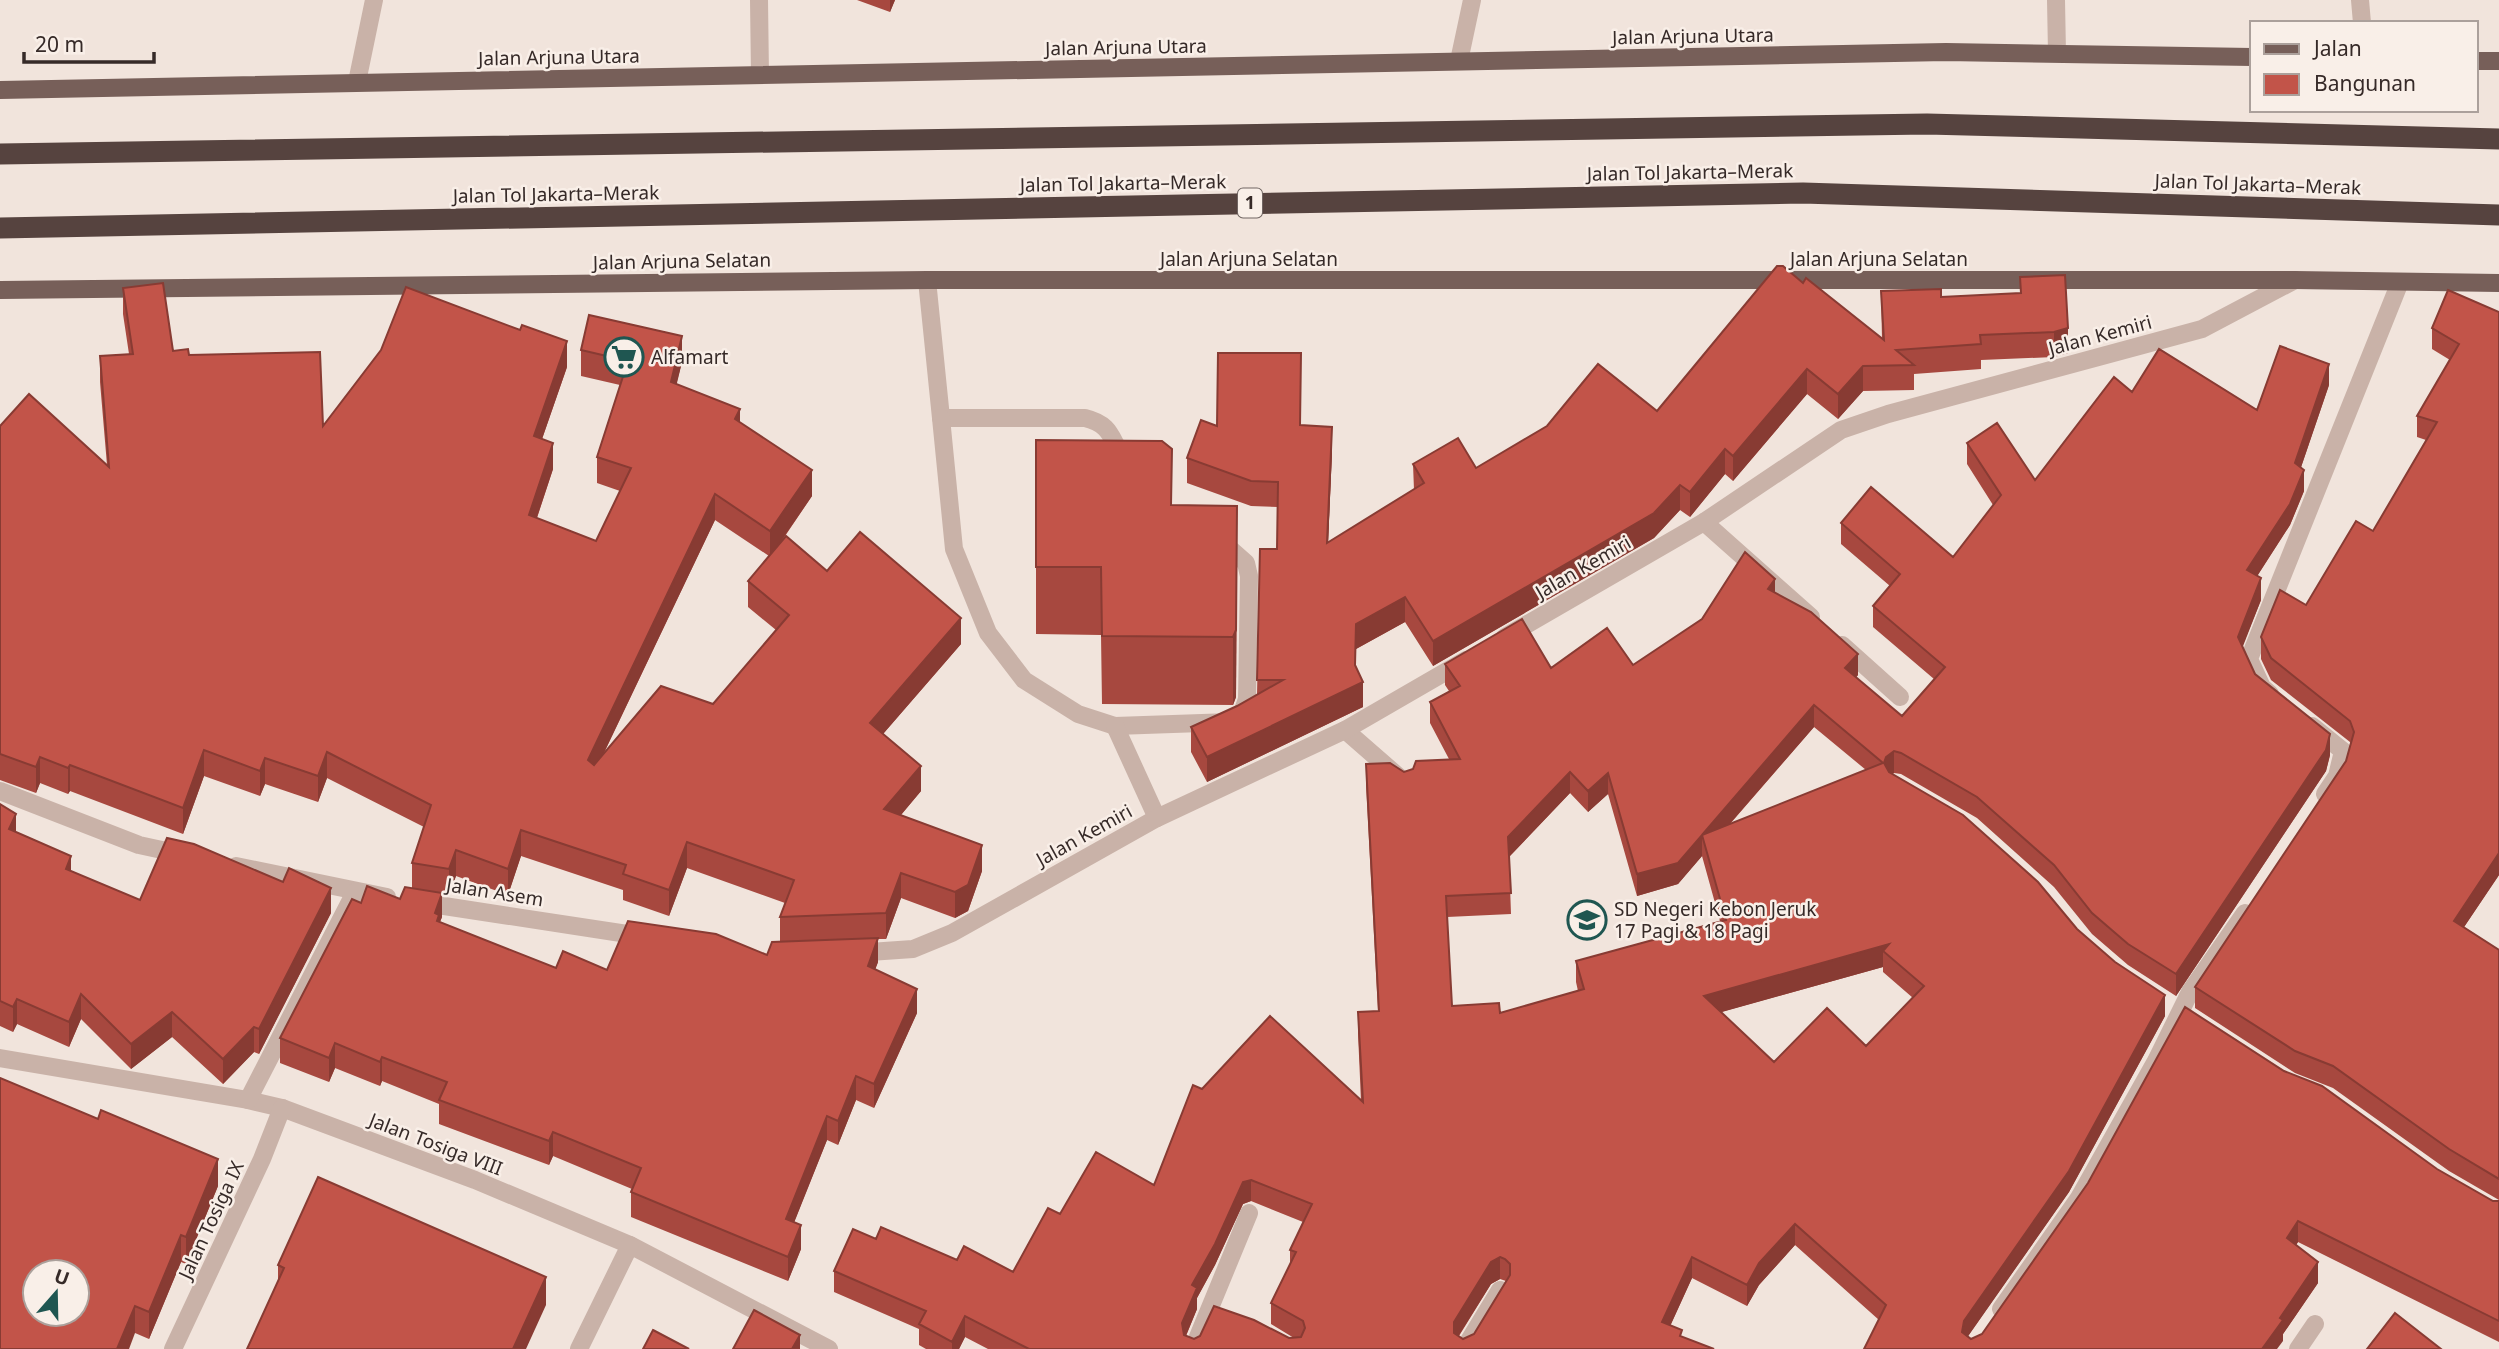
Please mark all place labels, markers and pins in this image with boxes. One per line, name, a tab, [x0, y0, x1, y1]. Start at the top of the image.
supermarket icon: Alfamart	[603, 336, 645, 378]
place label: Alfamart	[651, 344, 729, 370]
place label: SD Negeri Kebon Jeruk 17 Pagi & 18 Pagi	[1614, 896, 1816, 944]
school or university icon: SD Negeri Kebon Jeruk 17 Pagi & 18 Pagi	[1566, 899, 1608, 941]

